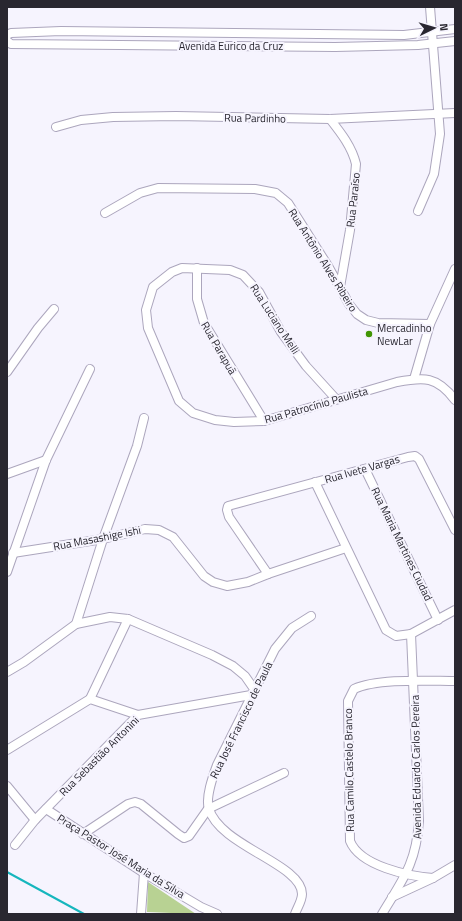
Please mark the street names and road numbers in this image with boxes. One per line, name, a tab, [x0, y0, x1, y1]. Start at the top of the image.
street label: Avenida Eurico da Cruz	[179, 38, 283, 54]
street label: Rua Pardinho	[224, 109, 286, 127]
street label: Rua Paraíso	[342, 172, 364, 228]
street label: Rua Antônio Alves Ribeiro	[285, 205, 361, 315]
street label: Rua Luciano Melli	[246, 281, 304, 357]
street label: Rua Parapuã	[197, 318, 241, 378]
street label: Rua Patrocínio Paulista	[262, 382, 370, 427]
street label: Rua Ivete Vargas	[323, 451, 401, 487]
street label: Rua Maria Martines Ciudad	[367, 484, 437, 604]
street label: Rua Masashige Ishi	[52, 522, 142, 554]
street label: Rua José Francisco de Paula	[206, 658, 277, 781]
street label: Avenida Eduardo Carlos Pereira	[407, 694, 425, 839]
street label: Rua Camilo Castelo Branco	[340, 708, 358, 832]
street label: Rua Sebastião Antonini	[55, 712, 143, 800]
street label: Praça Pastor José Maria da Silva	[54, 810, 188, 902]

